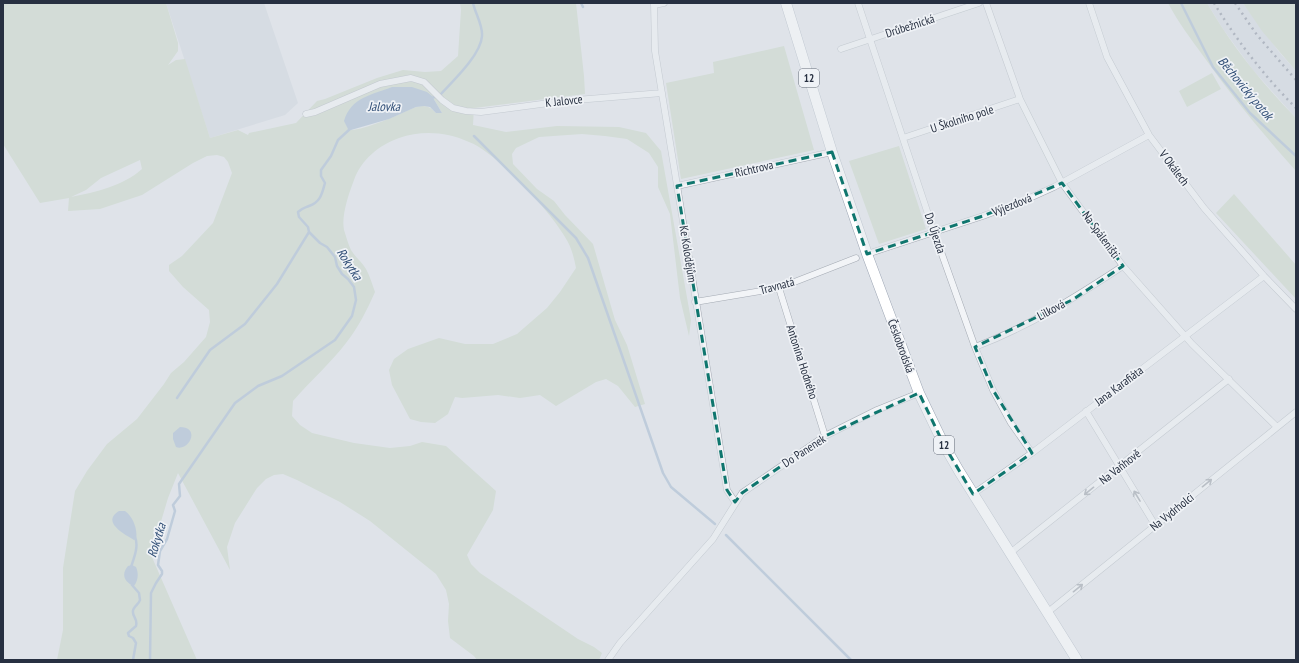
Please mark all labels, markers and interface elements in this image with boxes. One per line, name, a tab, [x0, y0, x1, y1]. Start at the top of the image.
street label: Drůbežnická	[883, 10, 936, 41]
water label: Běchovický potok	[1214, 53, 1278, 125]
road number: 12	[799, 69, 819, 87]
street label: K Jalovce	[545, 91, 583, 110]
water label: Jalovka	[367, 98, 401, 115]
street label: U Školního pole	[928, 101, 995, 136]
street label: V Okálech	[1155, 146, 1193, 189]
street label: Richtrova	[733, 157, 775, 180]
street label: Výjezdová	[989, 190, 1034, 220]
street label: Na Spáleništi	[1079, 208, 1124, 261]
street label: Do Újezda	[922, 211, 949, 255]
street label: Ke Kolodějům	[677, 224, 700, 284]
water label: Rokytka	[333, 245, 367, 284]
street label: Travnatá	[758, 274, 796, 297]
street label: Lilková	[1034, 296, 1067, 323]
street label: Českobrodská	[885, 317, 918, 375]
street label: Antonína Hodného	[783, 323, 822, 401]
street label: Jana Karafiáta	[1091, 362, 1146, 409]
street label: Do Panenek	[779, 431, 829, 470]
road number: 12	[934, 436, 954, 454]
street label: Na Vaňhově	[1096, 446, 1143, 487]
one-way arrow	[1202, 479, 1213, 488]
one-way arrow	[1084, 487, 1095, 496]
street label: Na Vydrholci	[1147, 489, 1197, 534]
one-way arrow	[1133, 490, 1141, 502]
water label: Rokytka	[143, 520, 170, 559]
one-way arrow	[1073, 583, 1084, 592]

